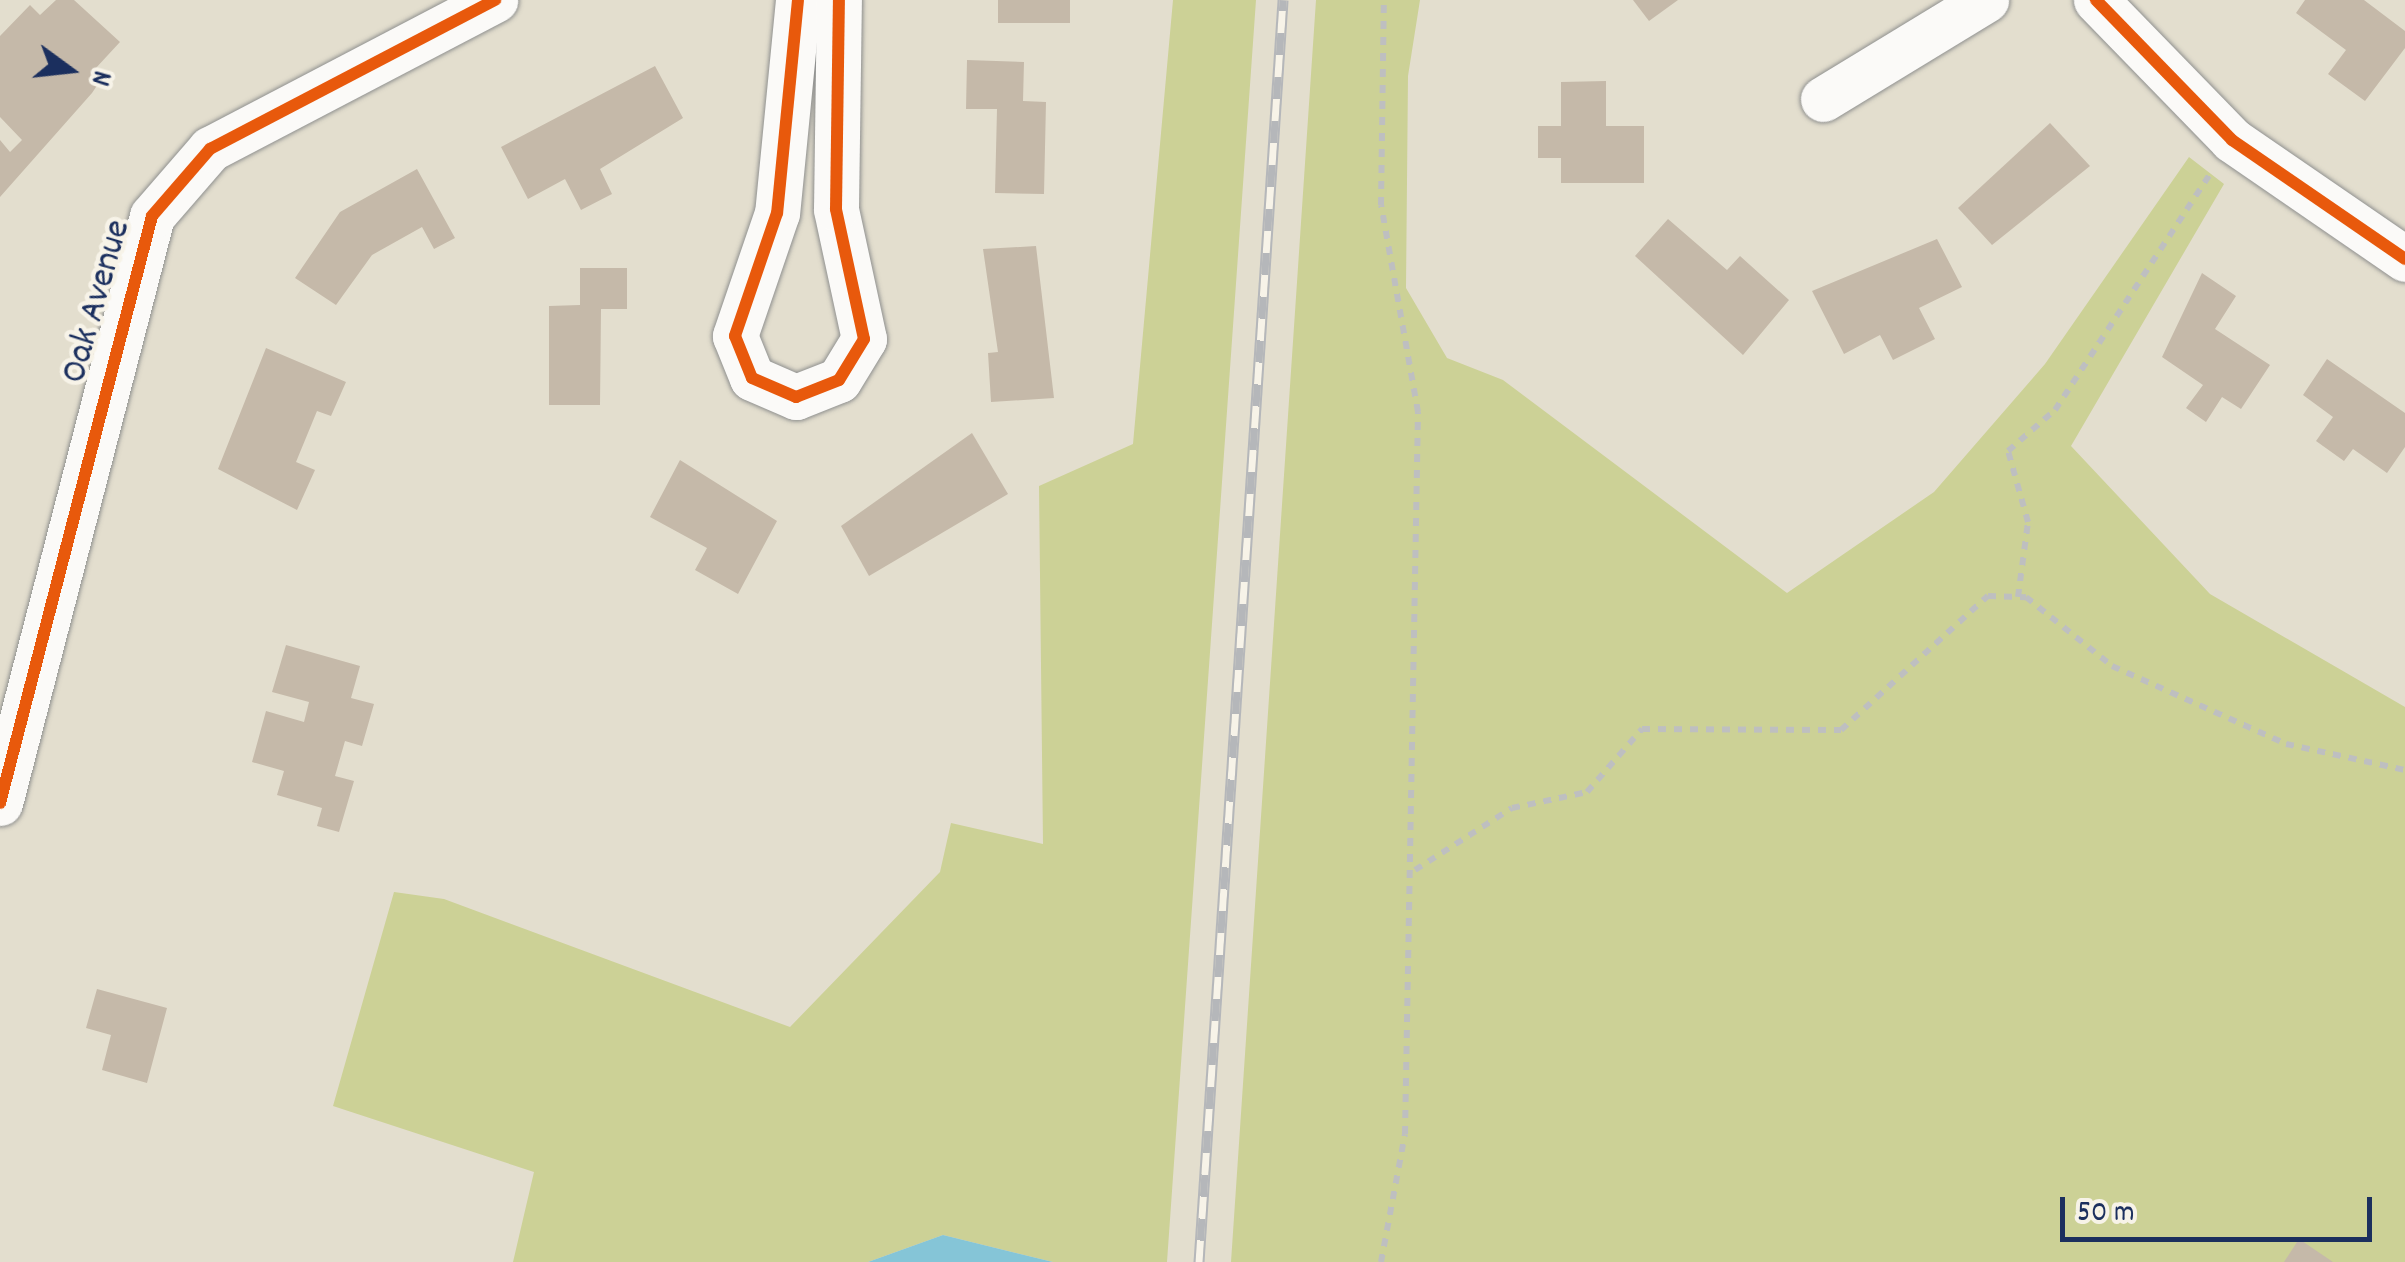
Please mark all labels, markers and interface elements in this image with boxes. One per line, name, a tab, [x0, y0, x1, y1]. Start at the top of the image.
north arrow	[20, 20, 120, 120]
text: N	[78, 66, 120, 90]
street label: Oak Avenue	[53, 215, 143, 389]
scale bar	[2065, 1177, 2378, 1239]
text: 50 m	[2077, 1193, 2135, 1236]

